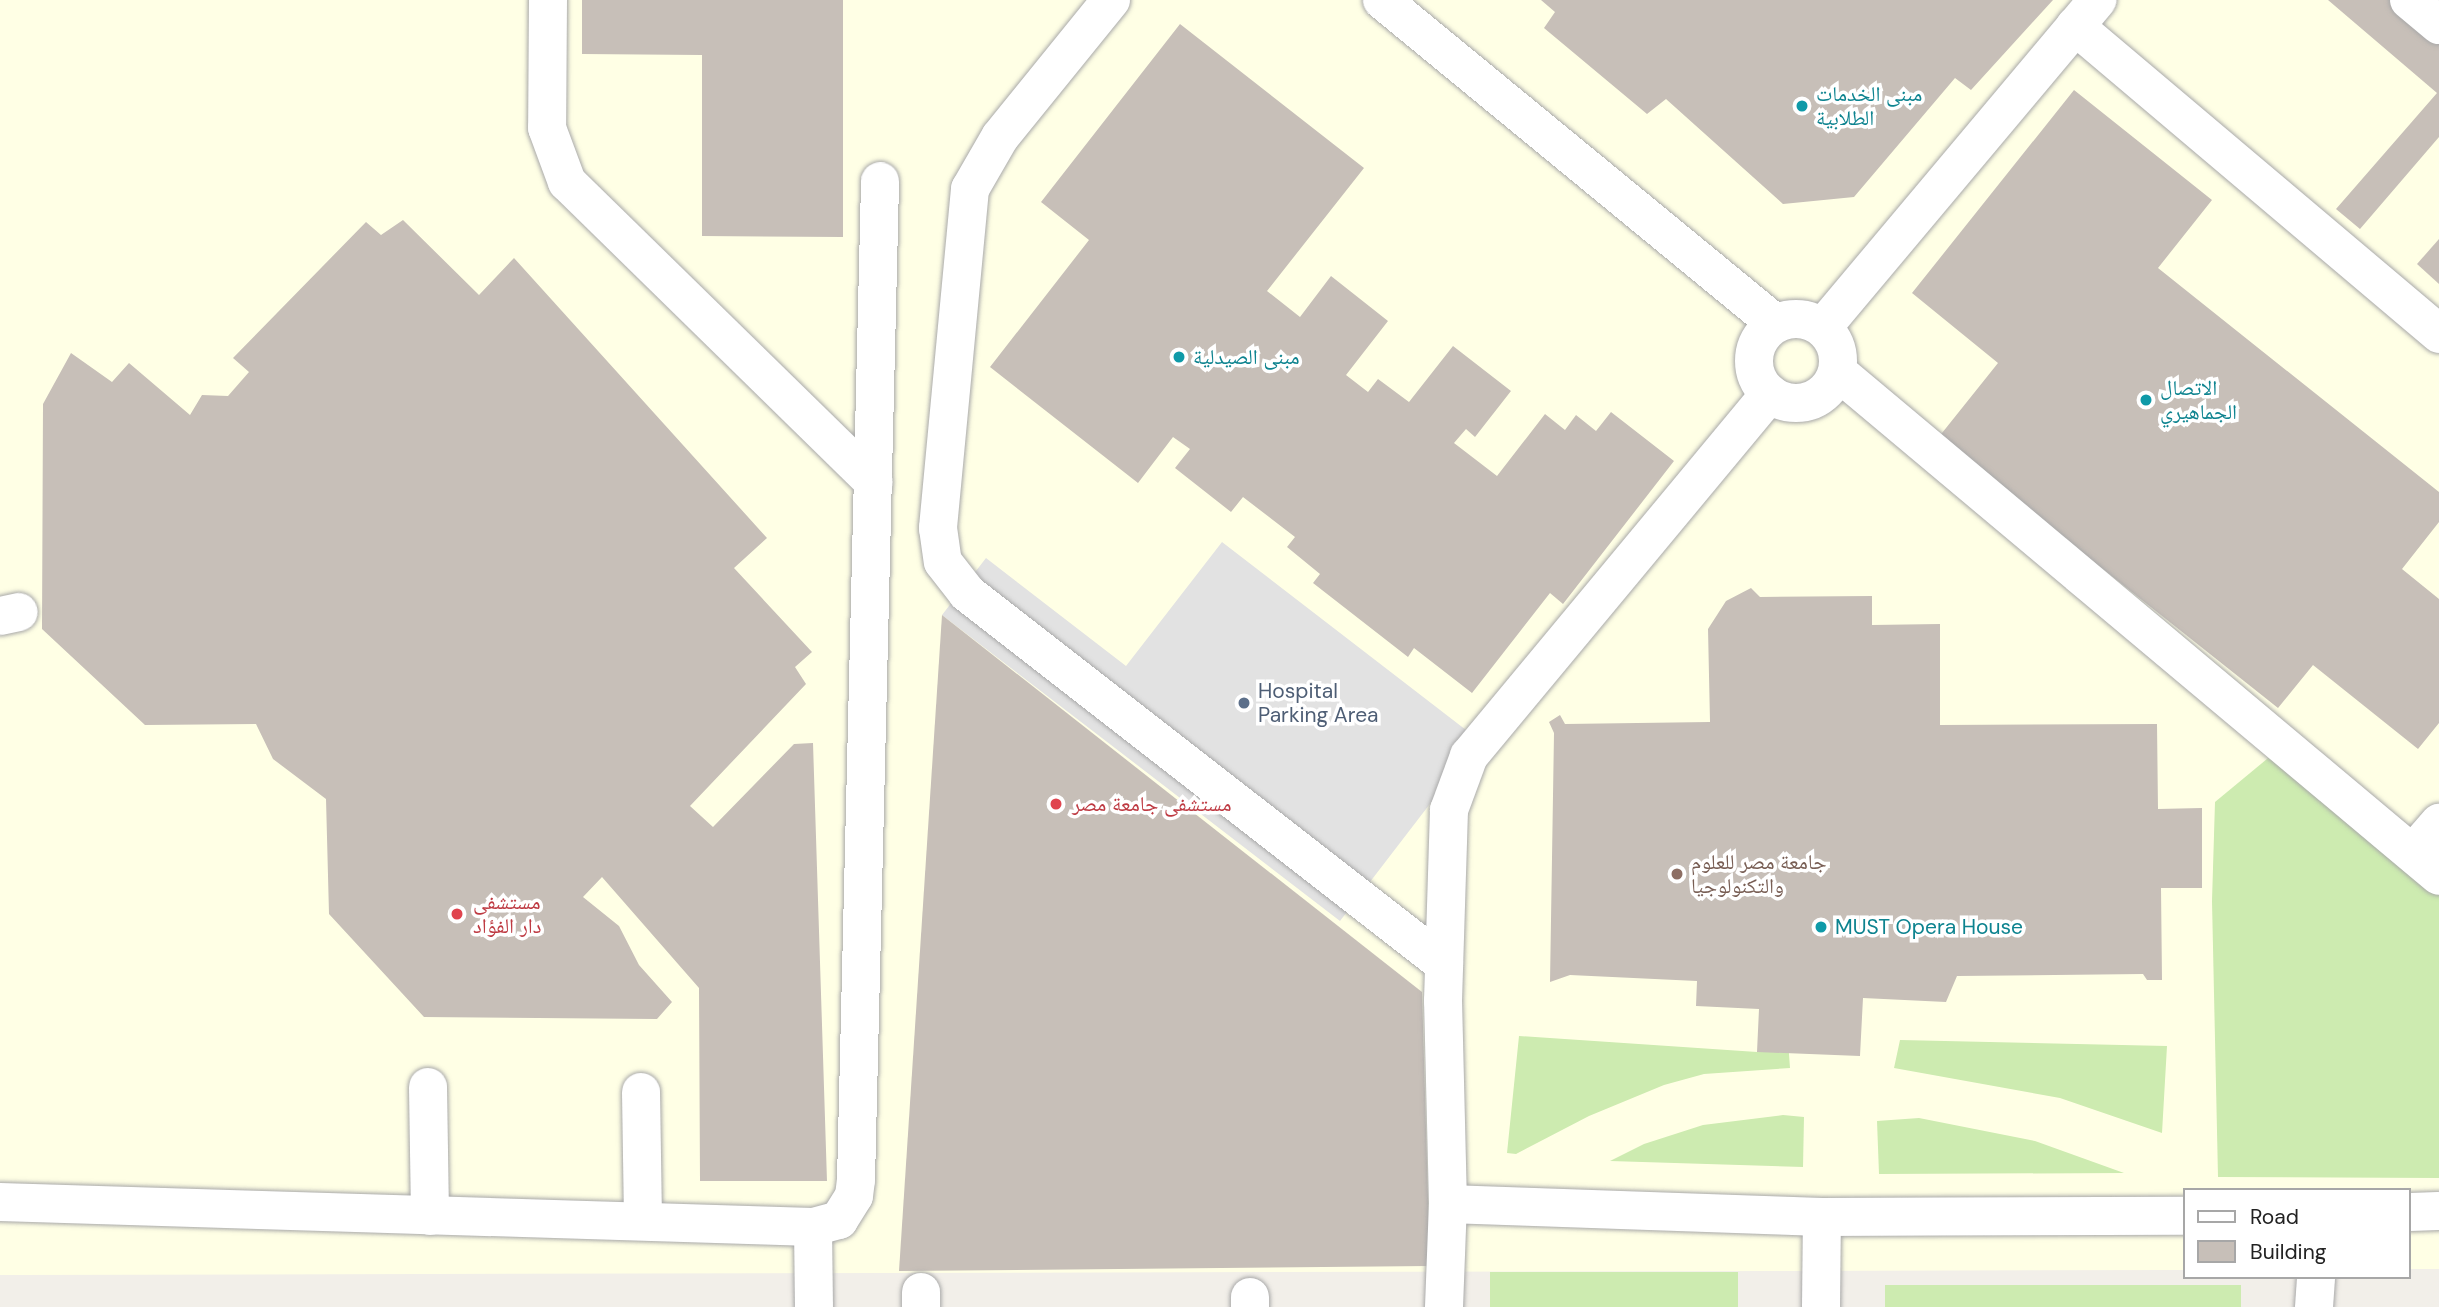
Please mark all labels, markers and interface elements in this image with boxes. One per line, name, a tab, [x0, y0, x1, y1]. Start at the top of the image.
place label: مبنى الخدمات الطلابية	[1816, 81, 1922, 131]
marker: مبنى الخدمات الطلابية	[1794, 98, 1810, 114]
place label: مبنى الصيدلية	[1193, 344, 1300, 370]
marker: مبنى الصيدلية	[1171, 349, 1187, 365]
place label: الاتصال الجماهيري	[2160, 375, 2237, 425]
marker: الاتصال الجماهيري	[2138, 392, 2154, 408]
place label: Hospital Parking Area	[1258, 678, 1379, 728]
marker: Hospital Parking Area	[1236, 695, 1252, 711]
place label: مستشفى جامعة مصر	[1072, 791, 1232, 817]
marker: مستشفى جامعة مصر	[1046, 794, 1066, 814]
place label: جامعة مصر للعلوم والتكنولوجيا	[1691, 849, 1827, 899]
marker: جامعة مصر للعلوم والتكنولوجيا	[1669, 866, 1685, 882]
place label: مستشفى دار الفؤاد	[473, 889, 541, 939]
marker: مستشفى دار الفؤاد	[447, 904, 467, 924]
place label: MUST Opera House	[1835, 914, 2023, 940]
marker: MUST Opera House	[1813, 919, 1829, 935]
legend	[2184, 1188, 2411, 1279]
text: Road	[2250, 1203, 2299, 1231]
text: Building	[2250, 1238, 2326, 1266]

